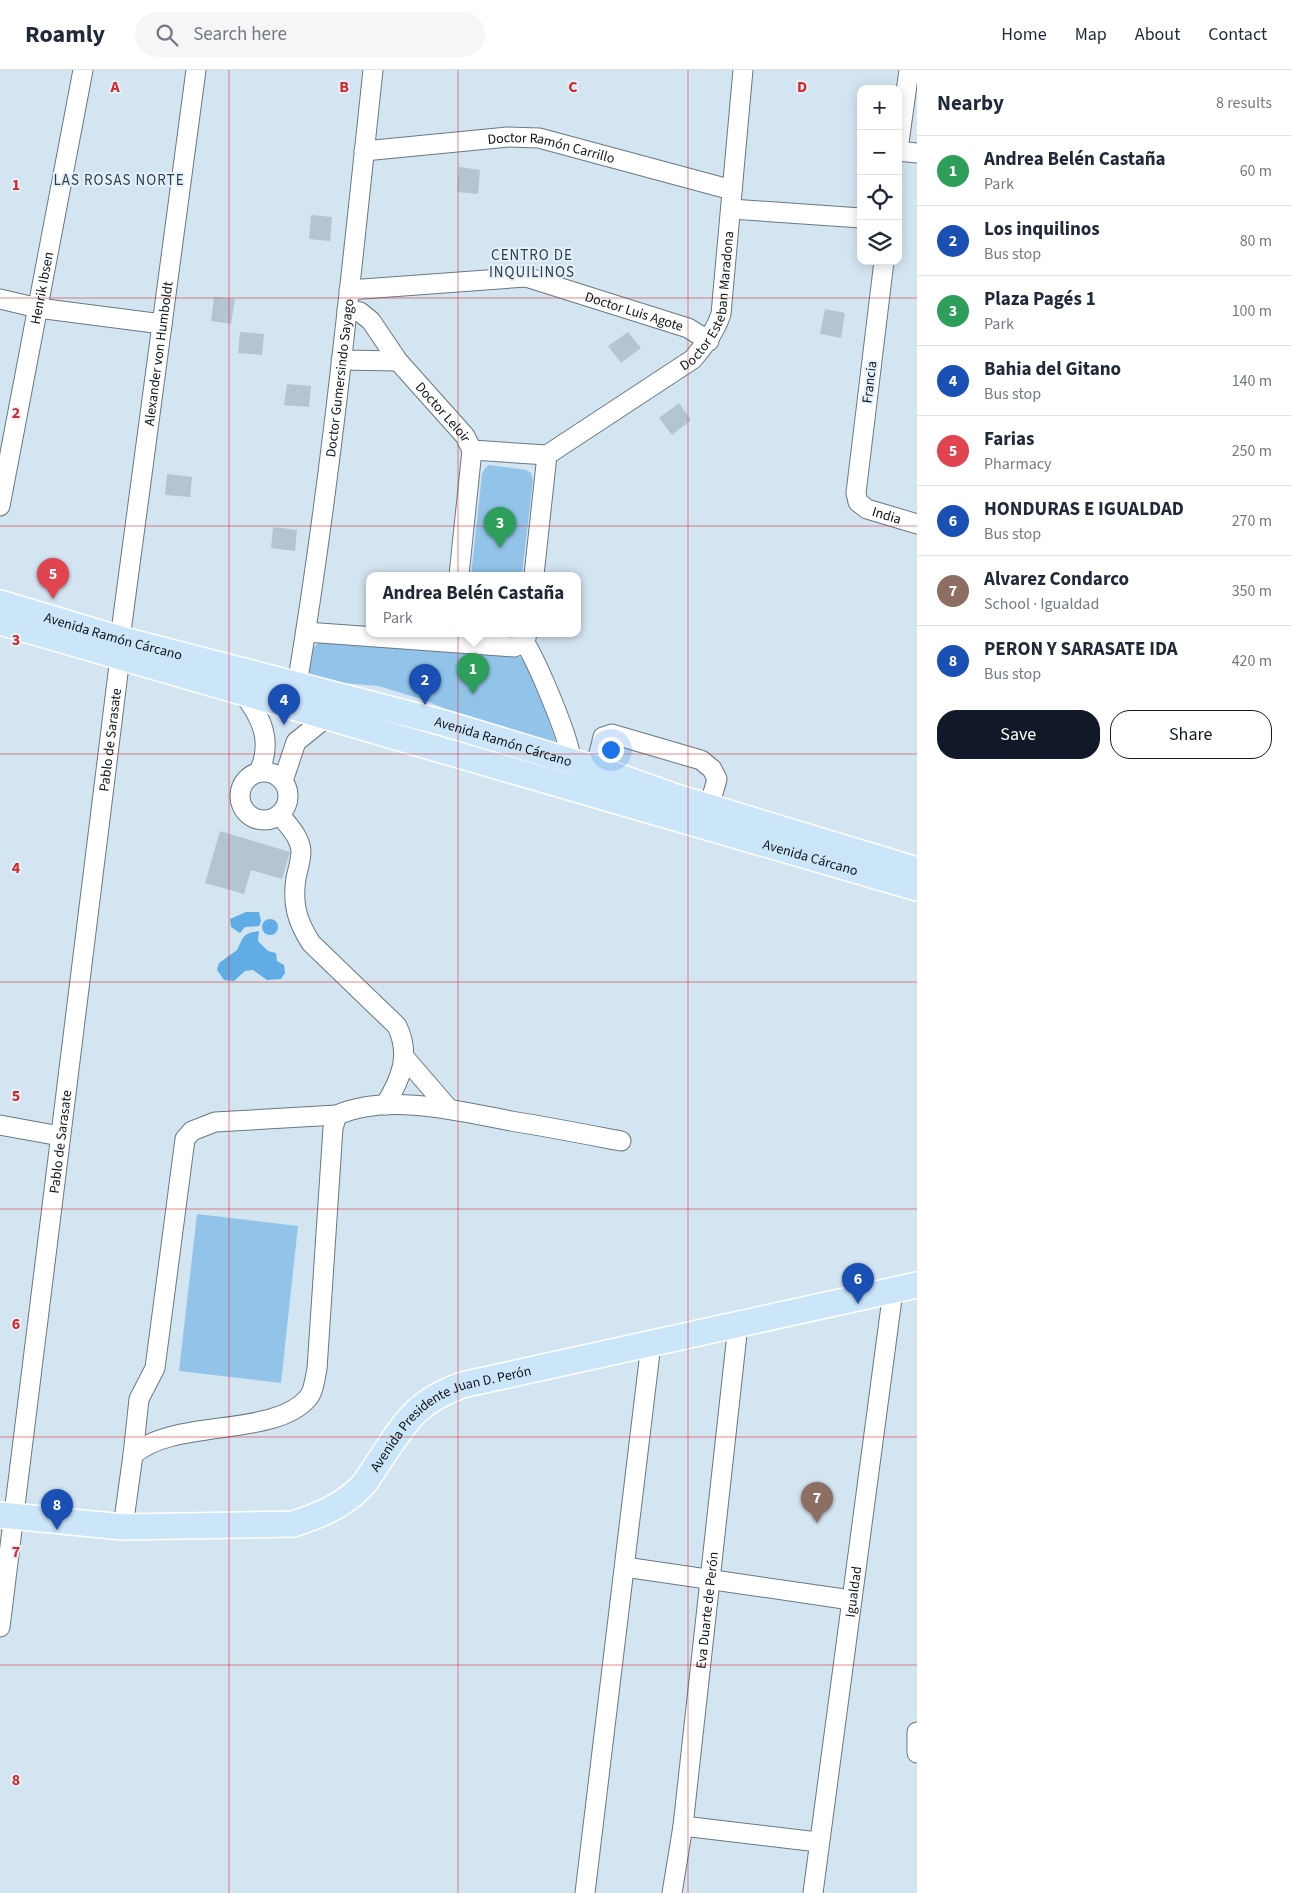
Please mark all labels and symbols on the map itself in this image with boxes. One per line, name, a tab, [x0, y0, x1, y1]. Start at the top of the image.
text: A	[109, 76, 120, 98]
text: B	[339, 76, 349, 98]
text: C	[568, 76, 578, 98]
text: D	[797, 76, 807, 98]
street label: Doctor Ramón Carrillo	[487, 128, 617, 169]
district label: LAS ROSAS NORTE	[53, 170, 185, 191]
text: 1	[12, 174, 20, 196]
street label: Doctor Esteban Maradona	[676, 230, 739, 376]
district label: CENTRO DE INQUILINOS	[489, 245, 575, 283]
street label: Henrik Ibsen	[26, 250, 59, 326]
street label: Alexander von Humboldt	[140, 280, 179, 427]
street label: Doctor Luis Agote	[582, 287, 686, 337]
street label: Doctor Gumersindo Sayago	[321, 298, 359, 458]
street label: Francia	[857, 360, 883, 405]
street label: Doctor Leloir	[410, 378, 476, 446]
text: 2	[12, 402, 20, 424]
street label: India	[869, 502, 904, 530]
pin: 3	[484, 507, 516, 548]
pin: 5	[37, 558, 69, 599]
street label: Avenida Ramón Cárcano	[41, 608, 184, 666]
text: 3	[12, 629, 20, 651]
pin: 1	[457, 653, 489, 694]
pin: 2	[409, 664, 441, 705]
pin: 4	[268, 684, 300, 725]
street label: Pablo de Sarasate	[94, 687, 127, 793]
street label: Avenida Ramón Cárcano	[432, 712, 574, 772]
your location	[598, 737, 624, 763]
street label: Avenida Cárcano	[760, 835, 860, 881]
text: 4	[12, 857, 21, 879]
text: 5	[12, 1085, 20, 1107]
street label: Pablo de Sarasate	[45, 1089, 77, 1195]
pin: 6	[842, 1263, 874, 1304]
text: 6	[12, 1313, 20, 1335]
street label: Avenida Presidente Juan D. Perón	[366, 1361, 533, 1476]
pin: 7	[801, 1482, 833, 1523]
pin: 8	[41, 1489, 73, 1530]
text: 7	[12, 1541, 20, 1563]
street label: Eva Duarte de Perón	[691, 1551, 724, 1670]
street label: Igualdad	[841, 1565, 867, 1619]
text: 8	[12, 1769, 20, 1791]

